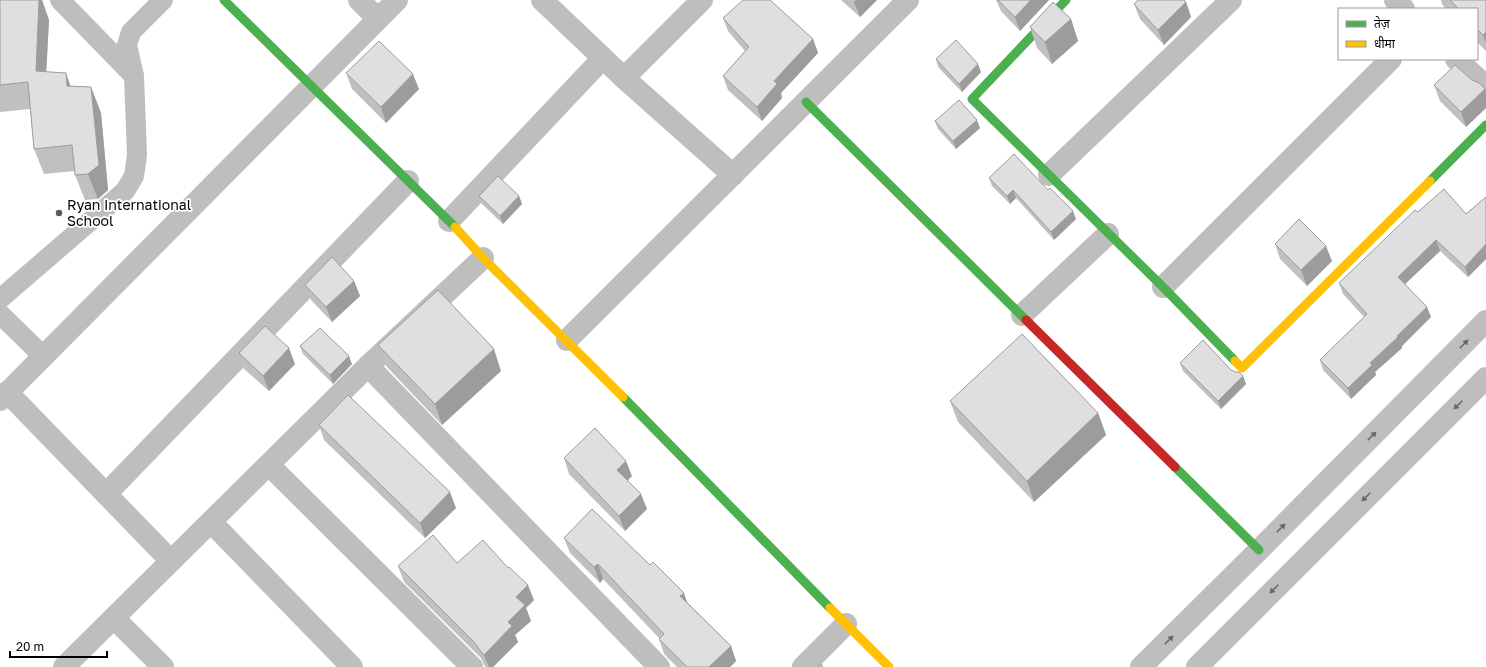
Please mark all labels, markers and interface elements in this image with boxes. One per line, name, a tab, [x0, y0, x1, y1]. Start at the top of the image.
legend	[1338, 8, 1478, 60]
text: तेज़	[1374, 16, 1391, 31]
text: धीमा	[1374, 36, 1396, 51]
place label: Ryan International School	[67, 196, 191, 229]
marker: Ryan International School	[54, 208, 64, 218]
one-way arrow	[1459, 339, 1469, 349]
one-way arrow	[1453, 400, 1463, 410]
one-way arrow	[1367, 431, 1377, 441]
one-way arrow	[1362, 492, 1371, 502]
one-way arrow	[1276, 523, 1286, 533]
one-way arrow	[1270, 584, 1279, 594]
scale bar	[10, 633, 107, 659]
one-way arrow	[1164, 635, 1174, 645]
text: 20 m	[16, 639, 44, 654]

